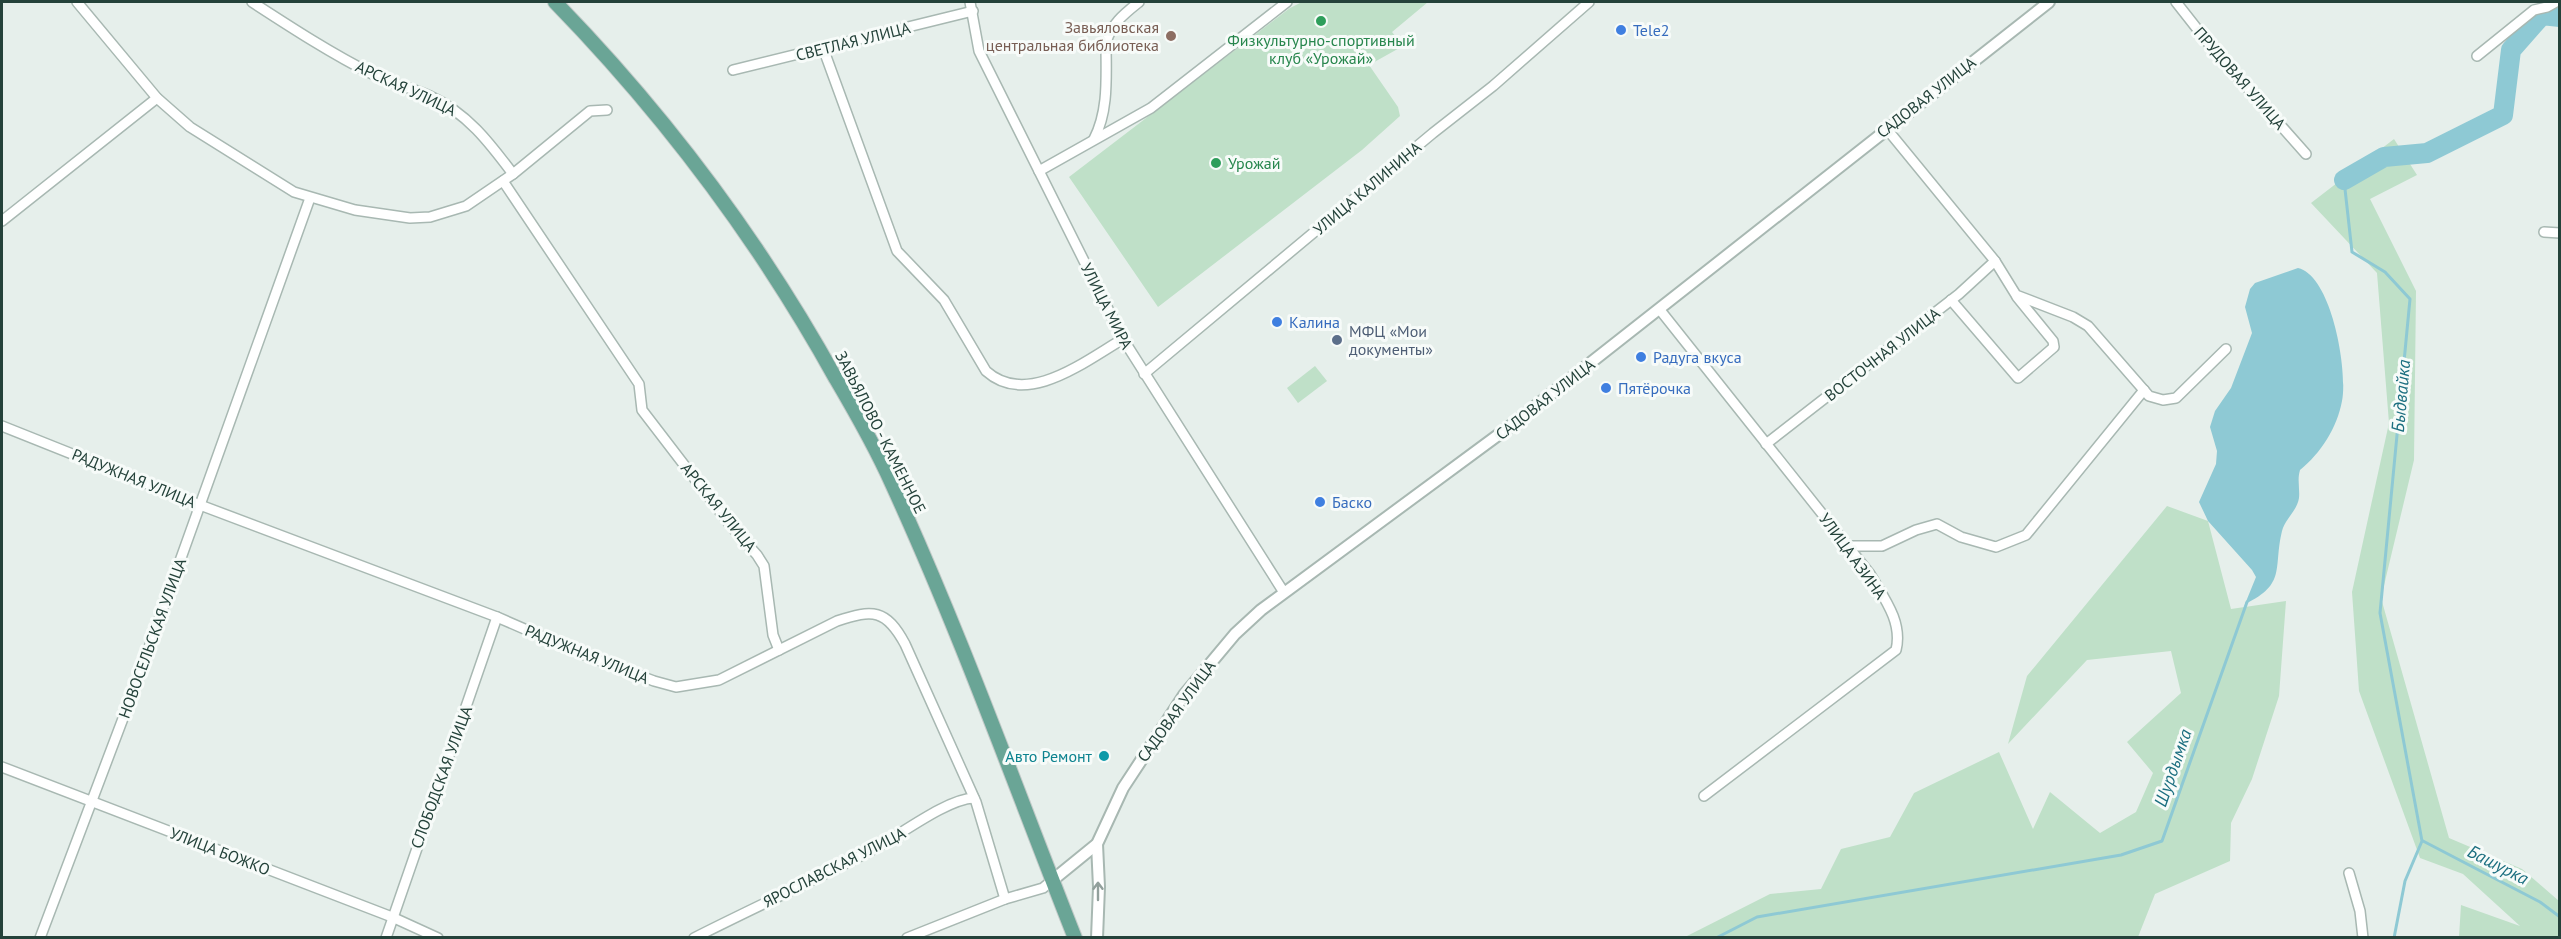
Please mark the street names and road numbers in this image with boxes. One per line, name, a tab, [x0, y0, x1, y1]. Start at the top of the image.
street label: СВЕТЛАЯ УЛИЦА	[794, 17, 913, 65]
street label: ПРУДОВАЯ УЛИЦА	[2190, 22, 2291, 134]
street label: САДОВАЯ УЛИЦА	[1872, 52, 1980, 142]
street label: АРСКАЯ УЛИЦА	[352, 56, 460, 120]
street label: УЛИЦА КАЛИНИНА	[1309, 137, 1426, 239]
street label: УЛИЦА МИРА	[1077, 260, 1138, 353]
street label: ВОСТОЧНАЯ УЛИЦА	[1821, 303, 1944, 405]
street label: ЗАВЬЯЛОВО - КАМЕННОЕ	[831, 347, 931, 517]
street label: САДОВАЯ УЛИЦА	[1491, 354, 1599, 444]
street label: РАДУЖНАЯ УЛИЦА	[69, 444, 199, 512]
street label: АРСКАЯ УЛИЦА	[677, 458, 761, 556]
street label: УЛИЦА АЗИНА	[1815, 509, 1891, 604]
street label: НОВОСЕЛЬСКАЯ УЛИЦА	[114, 555, 191, 721]
street label: РАДУЖНАЯ УЛИЦА	[522, 620, 652, 688]
street label: САДОВАЯ УЛИЦА	[1133, 656, 1220, 766]
street label: СЛОБОДСКАЯ УЛИЦА	[406, 702, 476, 851]
street label: ЯРОСЛАВСКАЯ УЛИЦА	[759, 822, 909, 912]
street label: УЛИЦА БОЖКО	[167, 823, 273, 879]

